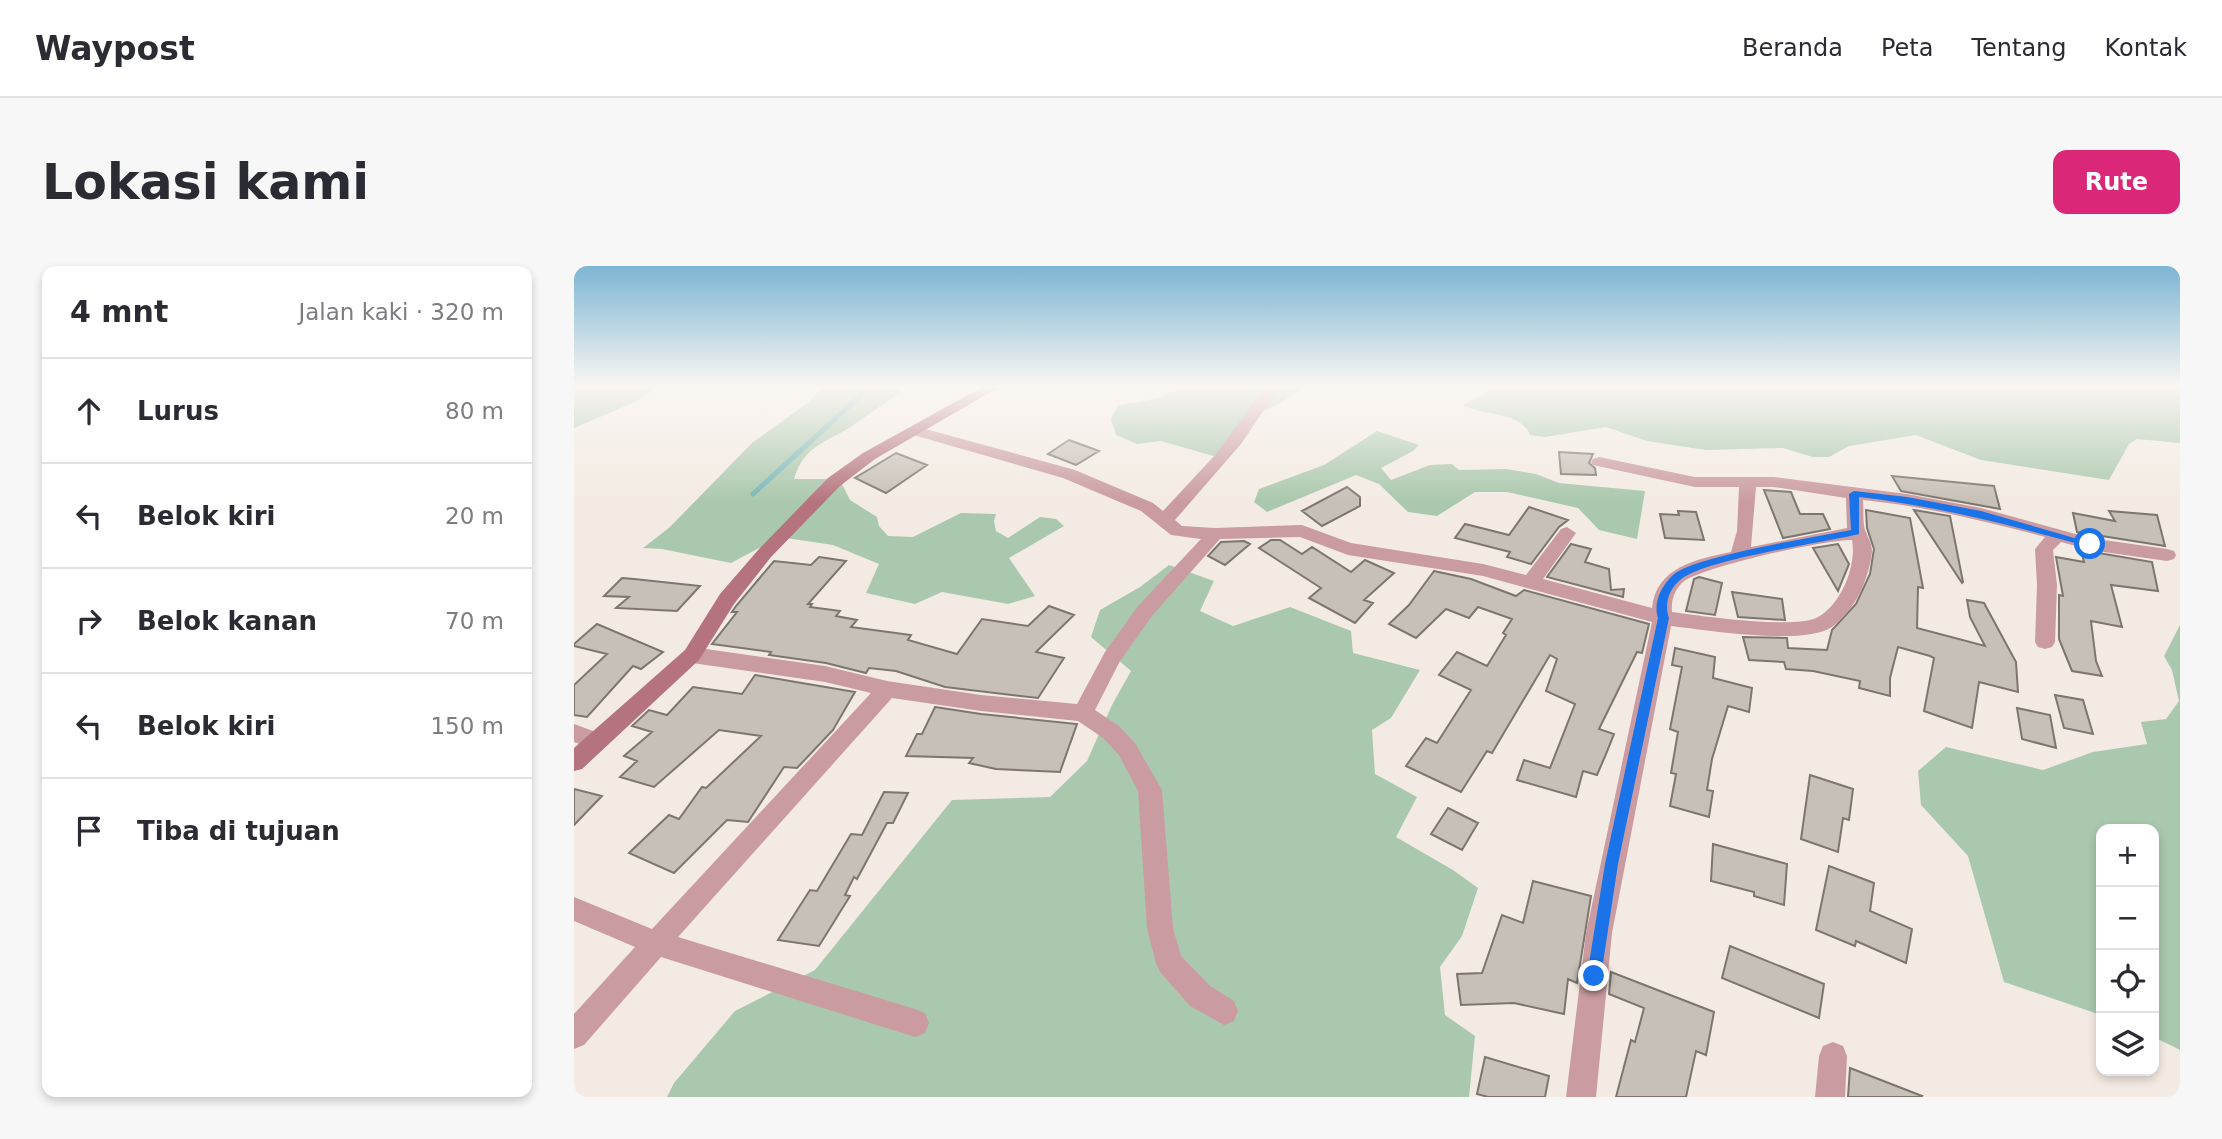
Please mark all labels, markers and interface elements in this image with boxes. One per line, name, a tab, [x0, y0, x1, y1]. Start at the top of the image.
text: Waypost	[35, 29, 195, 68]
text: Beranda	[1742, 34, 1843, 62]
text: Peta	[1881, 34, 1933, 62]
text: Tentang	[1971, 34, 2067, 62]
text: Kontak	[2105, 34, 2187, 62]
button: Rute	[2053, 150, 2180, 214]
text: Lokasi kami	[42, 154, 369, 211]
text: 4 mnt	[70, 294, 168, 329]
text: Jalan kaki · 320 m	[298, 299, 504, 325]
icon: ahead	[70, 392, 108, 430]
text: Lurus	[137, 396, 219, 426]
text: 80 m	[445, 398, 504, 424]
icon: left	[70, 497, 108, 535]
text: Belok kiri	[137, 501, 276, 531]
text: 20 m	[445, 503, 504, 529]
route start	[2074, 528, 2105, 559]
icon: right	[70, 602, 108, 640]
text: Belok kanan	[137, 606, 317, 636]
text: 70 m	[445, 608, 504, 634]
icon: left	[70, 707, 108, 745]
text: Belok kiri	[137, 711, 276, 741]
text: 150 m	[430, 713, 504, 739]
icon: arrive	[70, 812, 108, 850]
text: Tiba di tujuan	[137, 816, 340, 846]
map controls	[2096, 824, 2159, 1076]
button: +	[2096, 824, 2159, 887]
button: −	[2096, 887, 2159, 950]
button: locate	[2096, 950, 2159, 1013]
route end	[1578, 960, 1609, 991]
button: layers	[2096, 1013, 2159, 1076]

